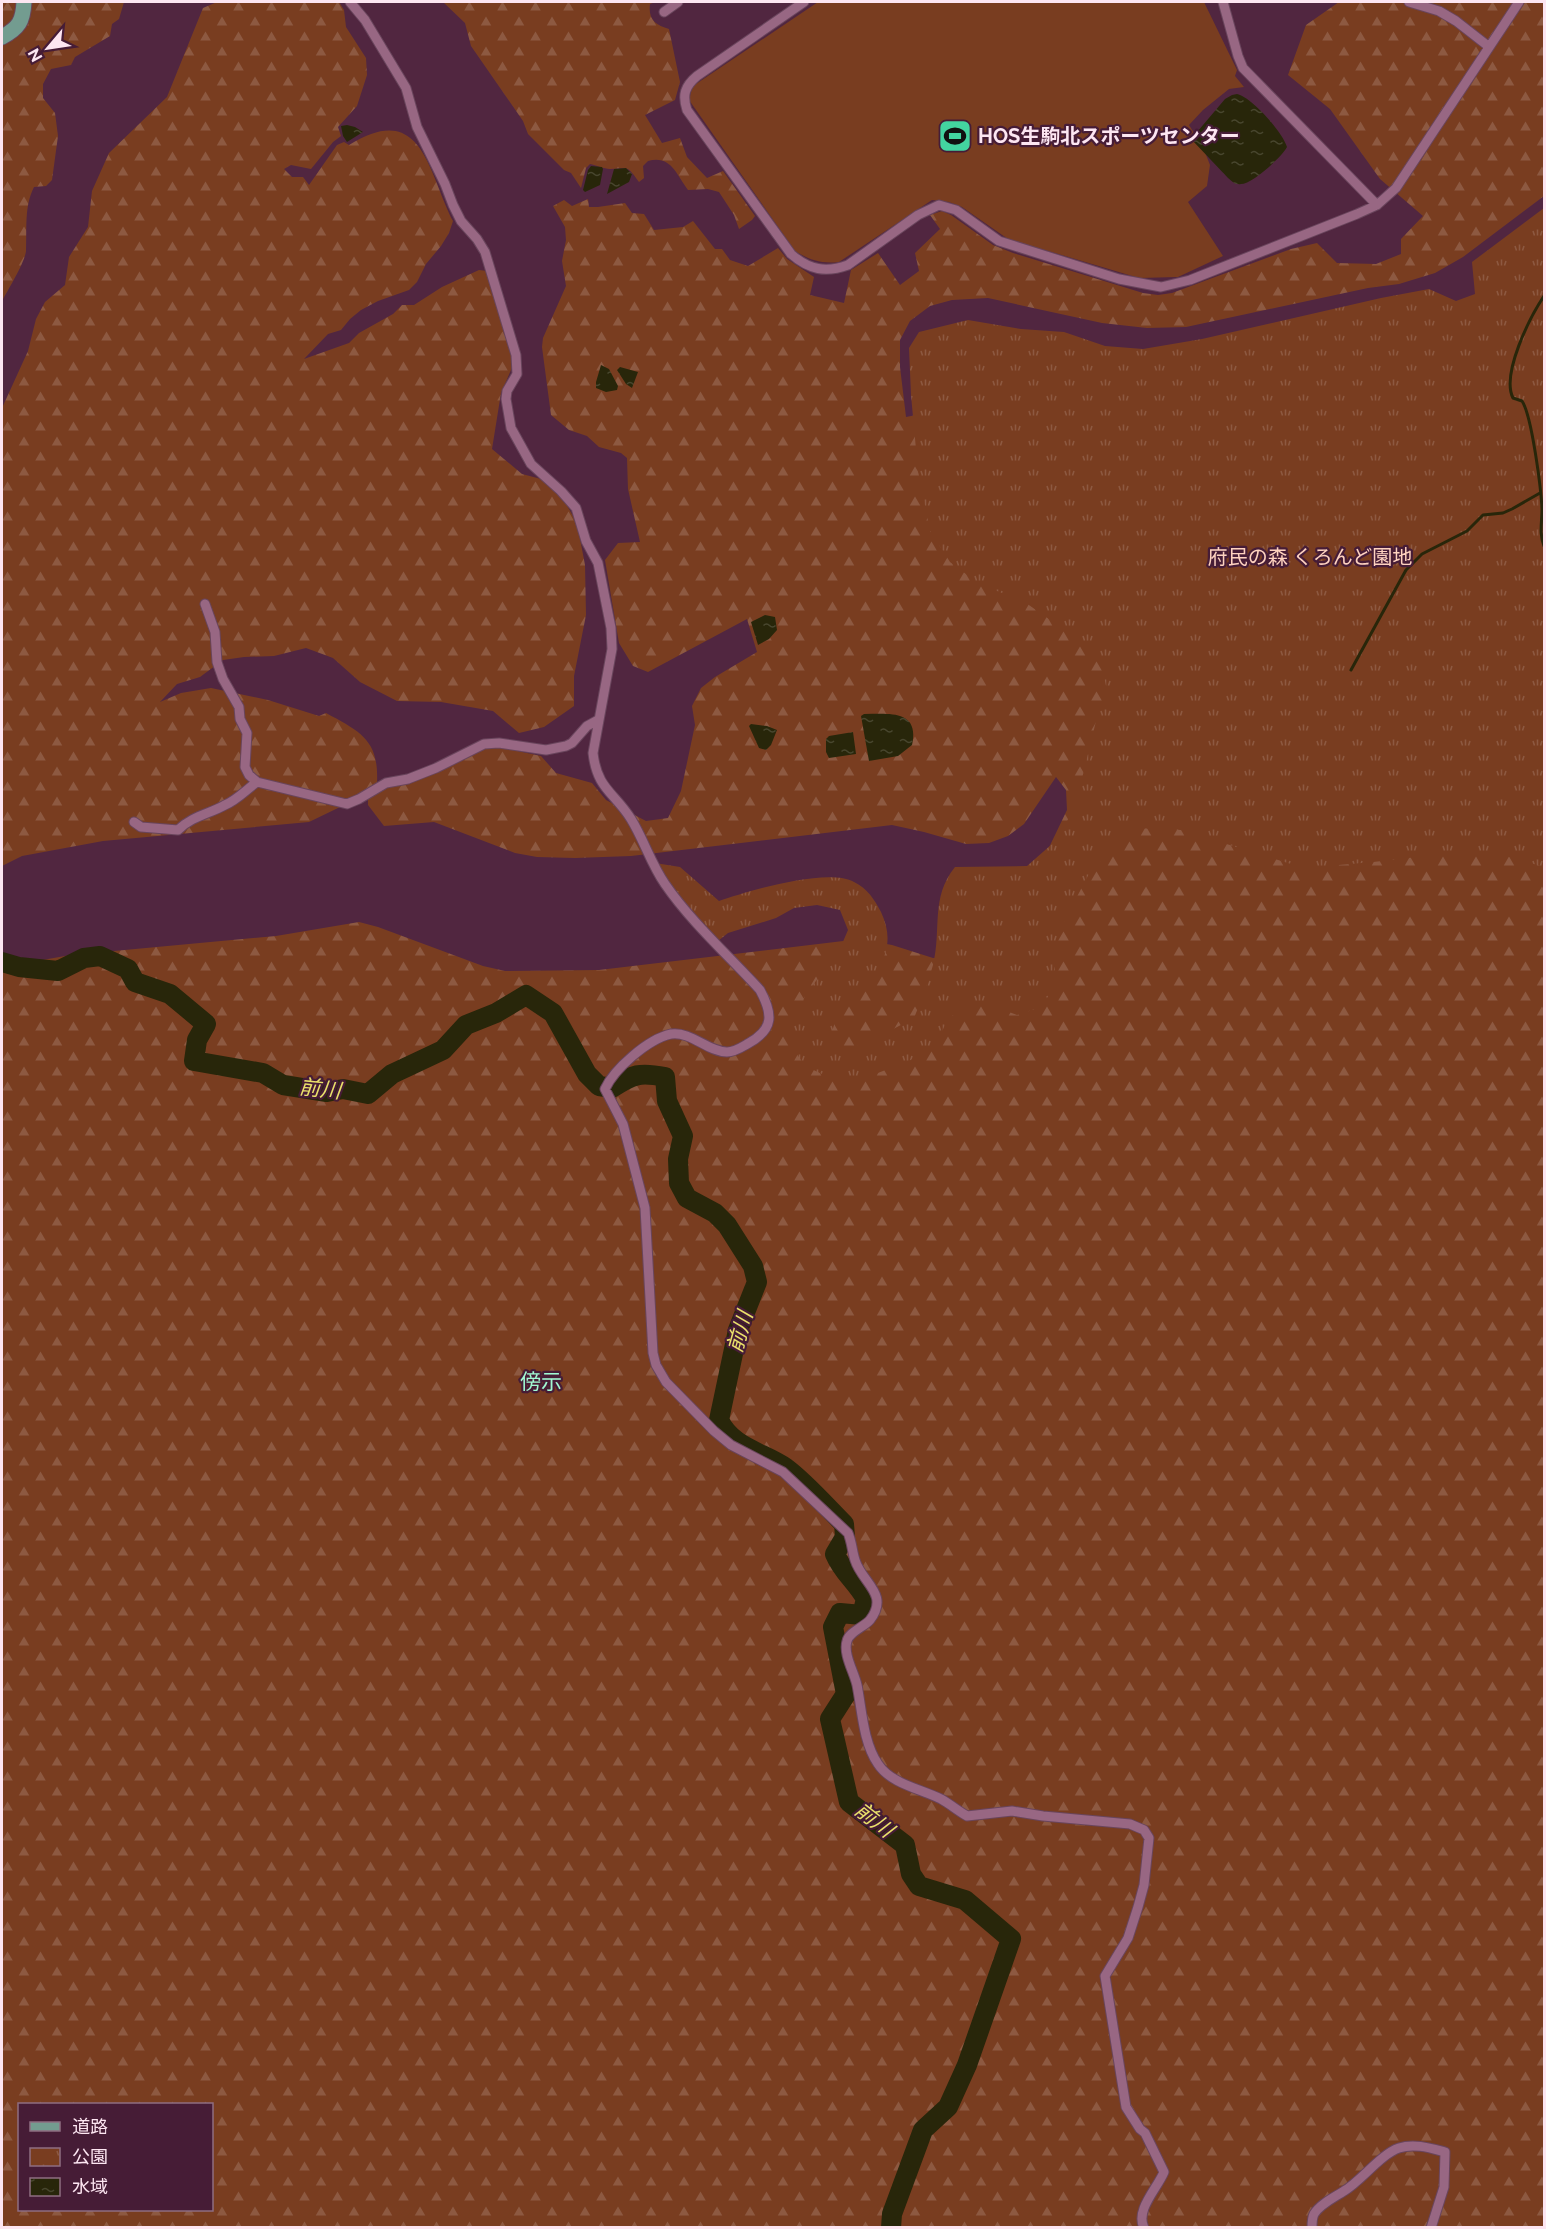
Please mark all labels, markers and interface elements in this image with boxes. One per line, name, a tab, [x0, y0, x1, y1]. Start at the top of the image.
north arrow	[18, 18, 78, 78]
text: N	[24, 45, 47, 65]
sports icon: HOS生駒北スポーツセンター	[937, 118, 973, 154]
place label: HOS生駒北スポーツセンター	[978, 124, 1240, 148]
park label: 府民の森 くろんど園地	[1208, 545, 1412, 569]
water label: 前川	[298, 1074, 344, 1103]
water label: 前川	[722, 1306, 758, 1355]
district label: 傍示	[520, 1369, 562, 1394]
water label: 前川	[850, 1797, 900, 1844]
legend	[18, 2103, 213, 2211]
text: 道路	[72, 2116, 108, 2137]
text: 公園	[72, 2146, 108, 2167]
text: 水域	[72, 2176, 108, 2197]

